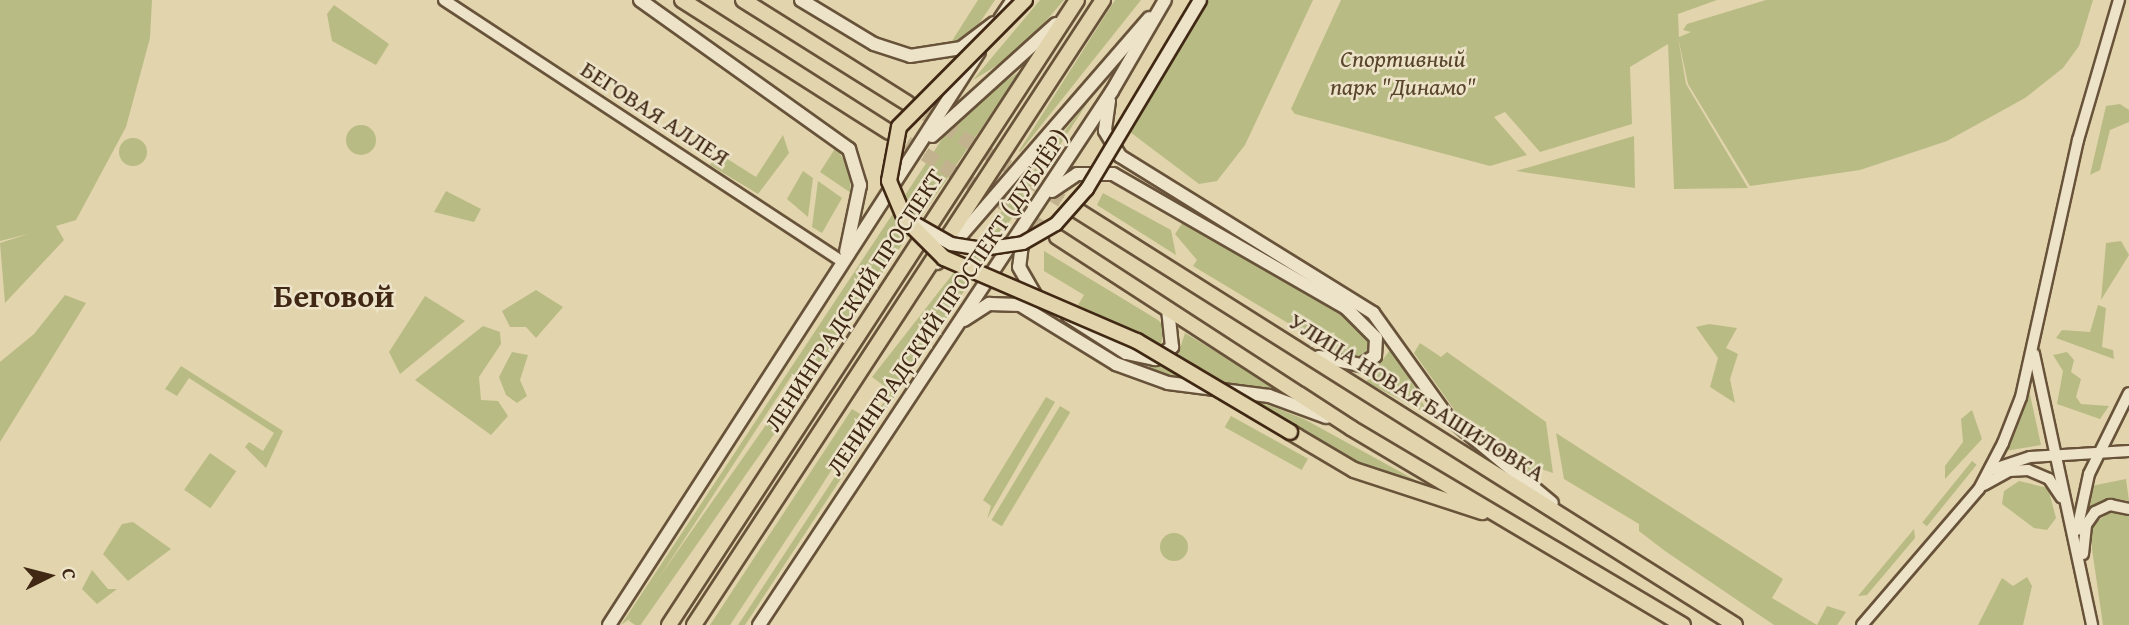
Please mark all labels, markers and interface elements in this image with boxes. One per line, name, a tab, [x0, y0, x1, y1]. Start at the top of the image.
park label: Спортивный парк "Динамо"	[1330, 45, 1476, 101]
street label: БЕГОВАЯ АЛЛЕЯ	[576, 54, 734, 172]
street label: ЛЕНИНГРАДСКИЙ ПРОСПЕКТ (ДУБЛЁР)	[820, 123, 1074, 481]
street label: ЛЕНИНГРАДСКИЙ ПРОСПЕКТ	[758, 163, 950, 437]
district label: Беговой	[274, 277, 394, 315]
street label: УЛИЦА НОВАЯ БАШИЛОВКА	[1284, 306, 1550, 488]
north arrow	[14, 541, 84, 611]
text: С	[55, 567, 84, 581]

